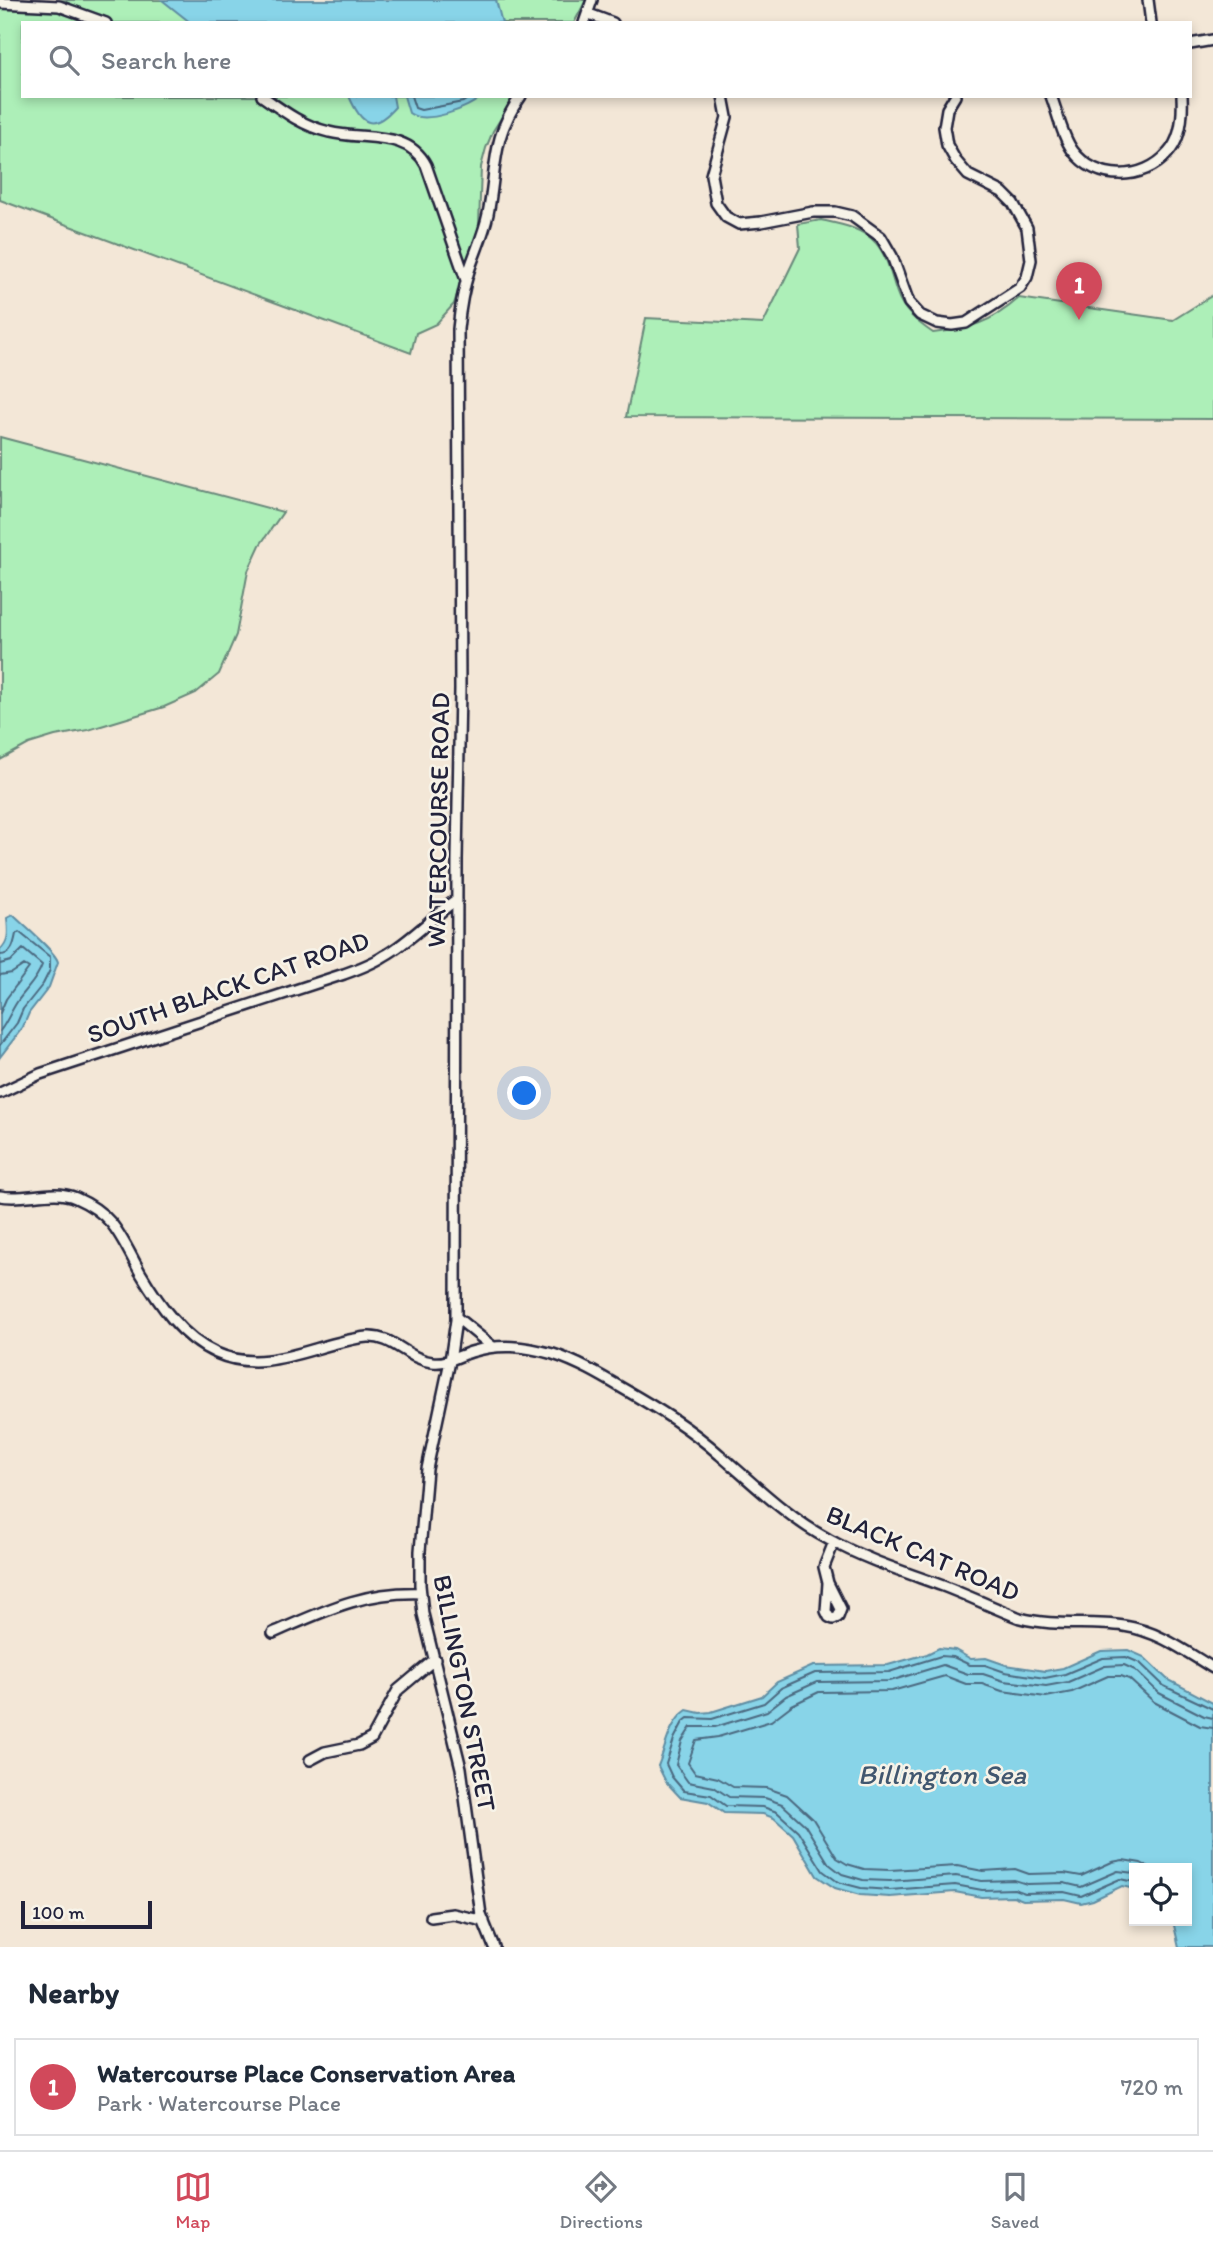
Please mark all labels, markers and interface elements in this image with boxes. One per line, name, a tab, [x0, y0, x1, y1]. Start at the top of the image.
search box	[21, 21, 1192, 98]
icon: search	[45, 41, 83, 79]
text: Search here	[101, 44, 231, 76]
pin: 1	[1056, 262, 1102, 320]
street label: WATERCOURSE ROAD	[420, 692, 456, 948]
street label: SOUTH BLACK CAT ROAD	[83, 924, 373, 1050]
your location	[507, 1076, 541, 1110]
street label: BLACK CAT ROAD	[821, 1498, 1025, 1608]
street label: BILLINGTON STREET	[426, 1572, 504, 1814]
water label: Billington Sea	[858, 1757, 1027, 1791]
map controls	[1129, 1863, 1192, 1926]
button: locate	[1129, 1863, 1192, 1926]
scale bar	[21, 1898, 152, 1930]
text: 100 m	[32, 1901, 84, 1924]
text: Nearby	[28, 1974, 119, 2011]
text: Watercourse Place Conservation Area	[97, 2057, 515, 2089]
text: 1	[48, 2073, 58, 2101]
text: 720 m	[1121, 2073, 1183, 2101]
text: Park · Watercourse Place	[97, 2089, 341, 2117]
tab: Map	[174, 2168, 212, 2233]
tab: Directions	[559, 2168, 643, 2233]
tab: Saved	[991, 2168, 1039, 2233]

